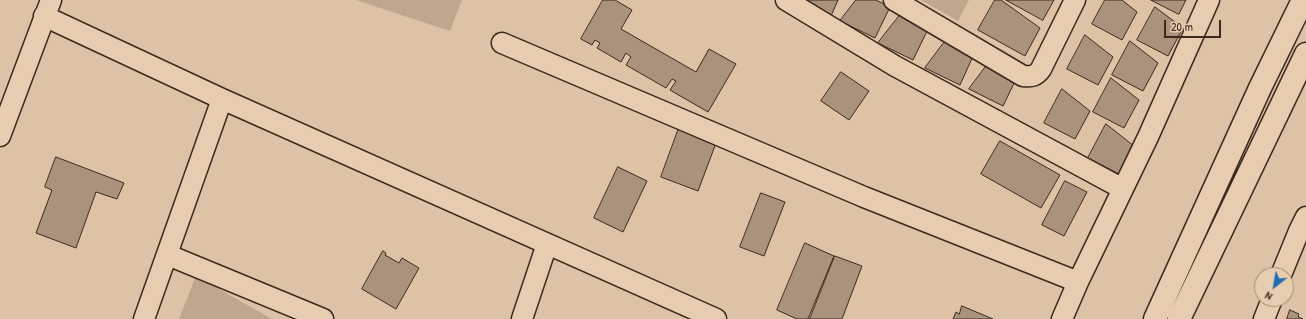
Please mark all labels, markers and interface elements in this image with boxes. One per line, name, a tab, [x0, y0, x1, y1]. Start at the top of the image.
scale bar	[1166, 12, 1223, 38]
text: 20 m	[1171, 18, 1193, 35]
north arrow	[1254, 267, 1294, 307]
text: N	[1262, 289, 1274, 304]

